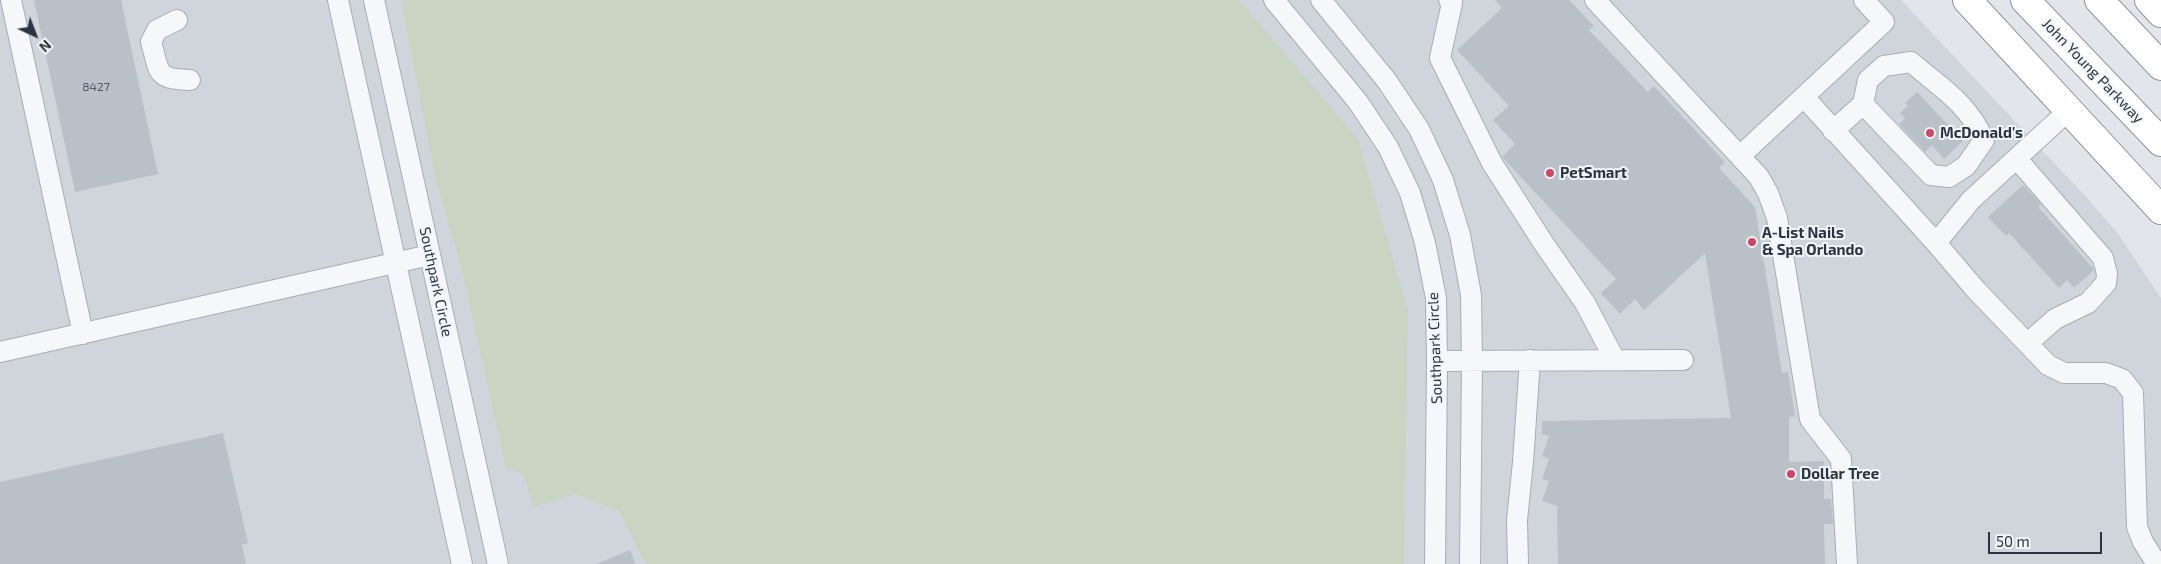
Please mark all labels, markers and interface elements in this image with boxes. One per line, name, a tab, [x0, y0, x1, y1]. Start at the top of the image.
north arrow	[10, 10, 60, 60]
street label: John Young Parkway	[2038, 15, 2148, 127]
text: N	[36, 37, 55, 56]
house number: 8427	[82, 80, 110, 94]
place label: McDonald's	[1940, 124, 2023, 142]
marker: McDonald's	[1924, 127, 1936, 139]
place label: PetSmart	[1560, 164, 1627, 182]
marker: PetSmart	[1544, 167, 1556, 179]
place label: A-List Nails & Spa Orlando	[1762, 224, 1863, 259]
street label: Southpark Circle	[416, 225, 456, 339]
marker: A-List Nails & Spa Orlando	[1746, 236, 1758, 248]
street label: Southpark Circle	[1424, 292, 1446, 404]
place label: Dollar Tree	[1801, 465, 1879, 483]
marker: Dollar Tree	[1785, 468, 1797, 480]
scale bar	[1991, 522, 2105, 554]
text: 50 m	[1996, 532, 2030, 550]

